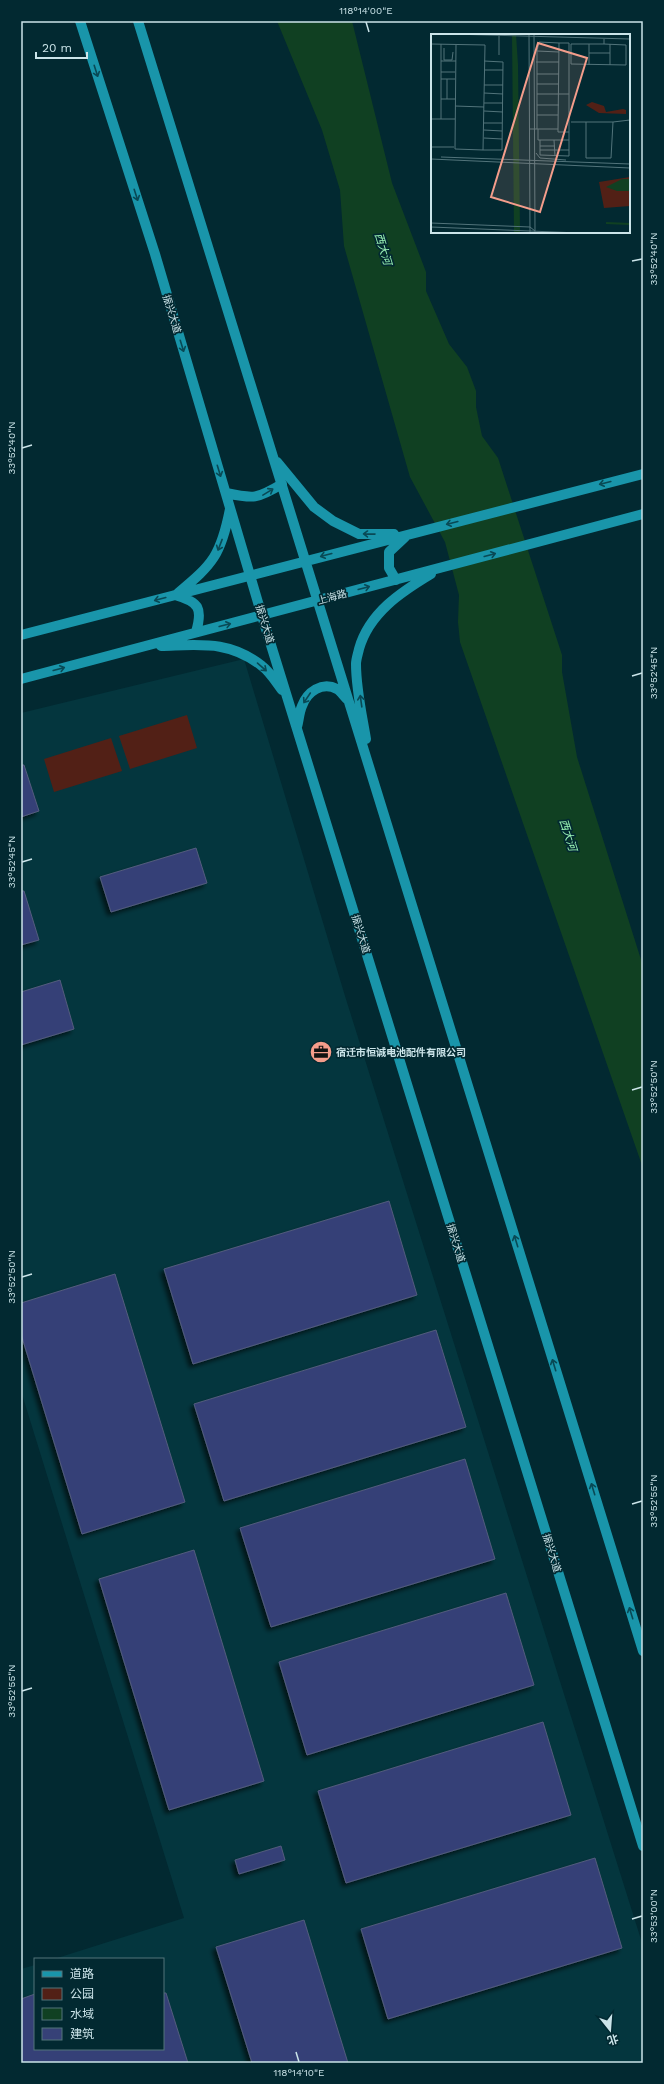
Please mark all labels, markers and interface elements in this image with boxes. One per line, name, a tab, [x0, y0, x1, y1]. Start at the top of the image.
text: 118°14'00"E	[339, 5, 393, 16]
scale bar	[36, 34, 87, 60]
inset map	[431, 34, 630, 233]
text: 20 m	[42, 41, 72, 55]
one-way arrow	[93, 65, 100, 78]
one-way arrow	[133, 189, 140, 202]
water label: 西大河	[372, 231, 395, 269]
text: 33°52'40"N	[648, 232, 659, 286]
street label: 振兴大道	[161, 293, 183, 335]
one-way arrow	[179, 340, 186, 353]
text: 33°52'40"N	[6, 421, 17, 475]
one-way arrow	[216, 464, 223, 477]
one-way arrow	[599, 480, 612, 488]
one-way arrow	[262, 488, 274, 496]
one-way arrow	[446, 520, 459, 527]
one-way arrow	[363, 530, 376, 538]
one-way arrow	[216, 539, 224, 551]
one-way arrow	[483, 550, 496, 558]
one-way arrow	[320, 552, 333, 560]
one-way arrow	[358, 584, 371, 592]
street label: 上海路	[316, 588, 348, 606]
one-way arrow	[154, 595, 167, 603]
street label: 振兴大道	[254, 603, 276, 645]
one-way arrow	[218, 621, 231, 628]
text: 33°52'45"N	[648, 647, 659, 699]
one-way arrow	[257, 662, 267, 671]
one-way arrow	[52, 665, 65, 672]
one-way arrow	[302, 693, 311, 704]
one-way arrow	[357, 695, 364, 708]
water label: 西大河	[557, 817, 580, 855]
text: 33°52'45"N	[6, 836, 17, 888]
street label: 振兴大道	[350, 913, 372, 955]
office icon: 宿迁市恒诚电池配件有限公司	[308, 1039, 334, 1065]
place label: 宿迁市恒诚电池配件有限公司	[336, 1046, 466, 1058]
text: 33°52'50"N	[648, 1060, 659, 1114]
street label: 振兴大道	[445, 1222, 467, 1264]
one-way arrow	[512, 1235, 519, 1248]
text: 33°52'50"N	[6, 1250, 17, 1304]
one-way arrow	[550, 1359, 558, 1371]
text: 33°52'55"N	[648, 1474, 659, 1528]
one-way arrow	[589, 1483, 596, 1496]
street label: 振兴大道	[541, 1532, 563, 1574]
one-way arrow	[627, 1608, 635, 1620]
text: 33°52'55"N	[6, 1664, 17, 1718]
text: 33°53'00"N	[648, 1889, 659, 1943]
legend	[34, 1958, 164, 2050]
text: 道路	[70, 1967, 94, 1981]
text: 公园	[70, 1987, 94, 2001]
text: 水域	[70, 2007, 94, 2021]
north arrow	[590, 2010, 630, 2050]
text: 建筑	[70, 2027, 94, 2041]
text: 北	[606, 2031, 620, 2047]
text: 118°14'10"E	[274, 2067, 324, 2078]

